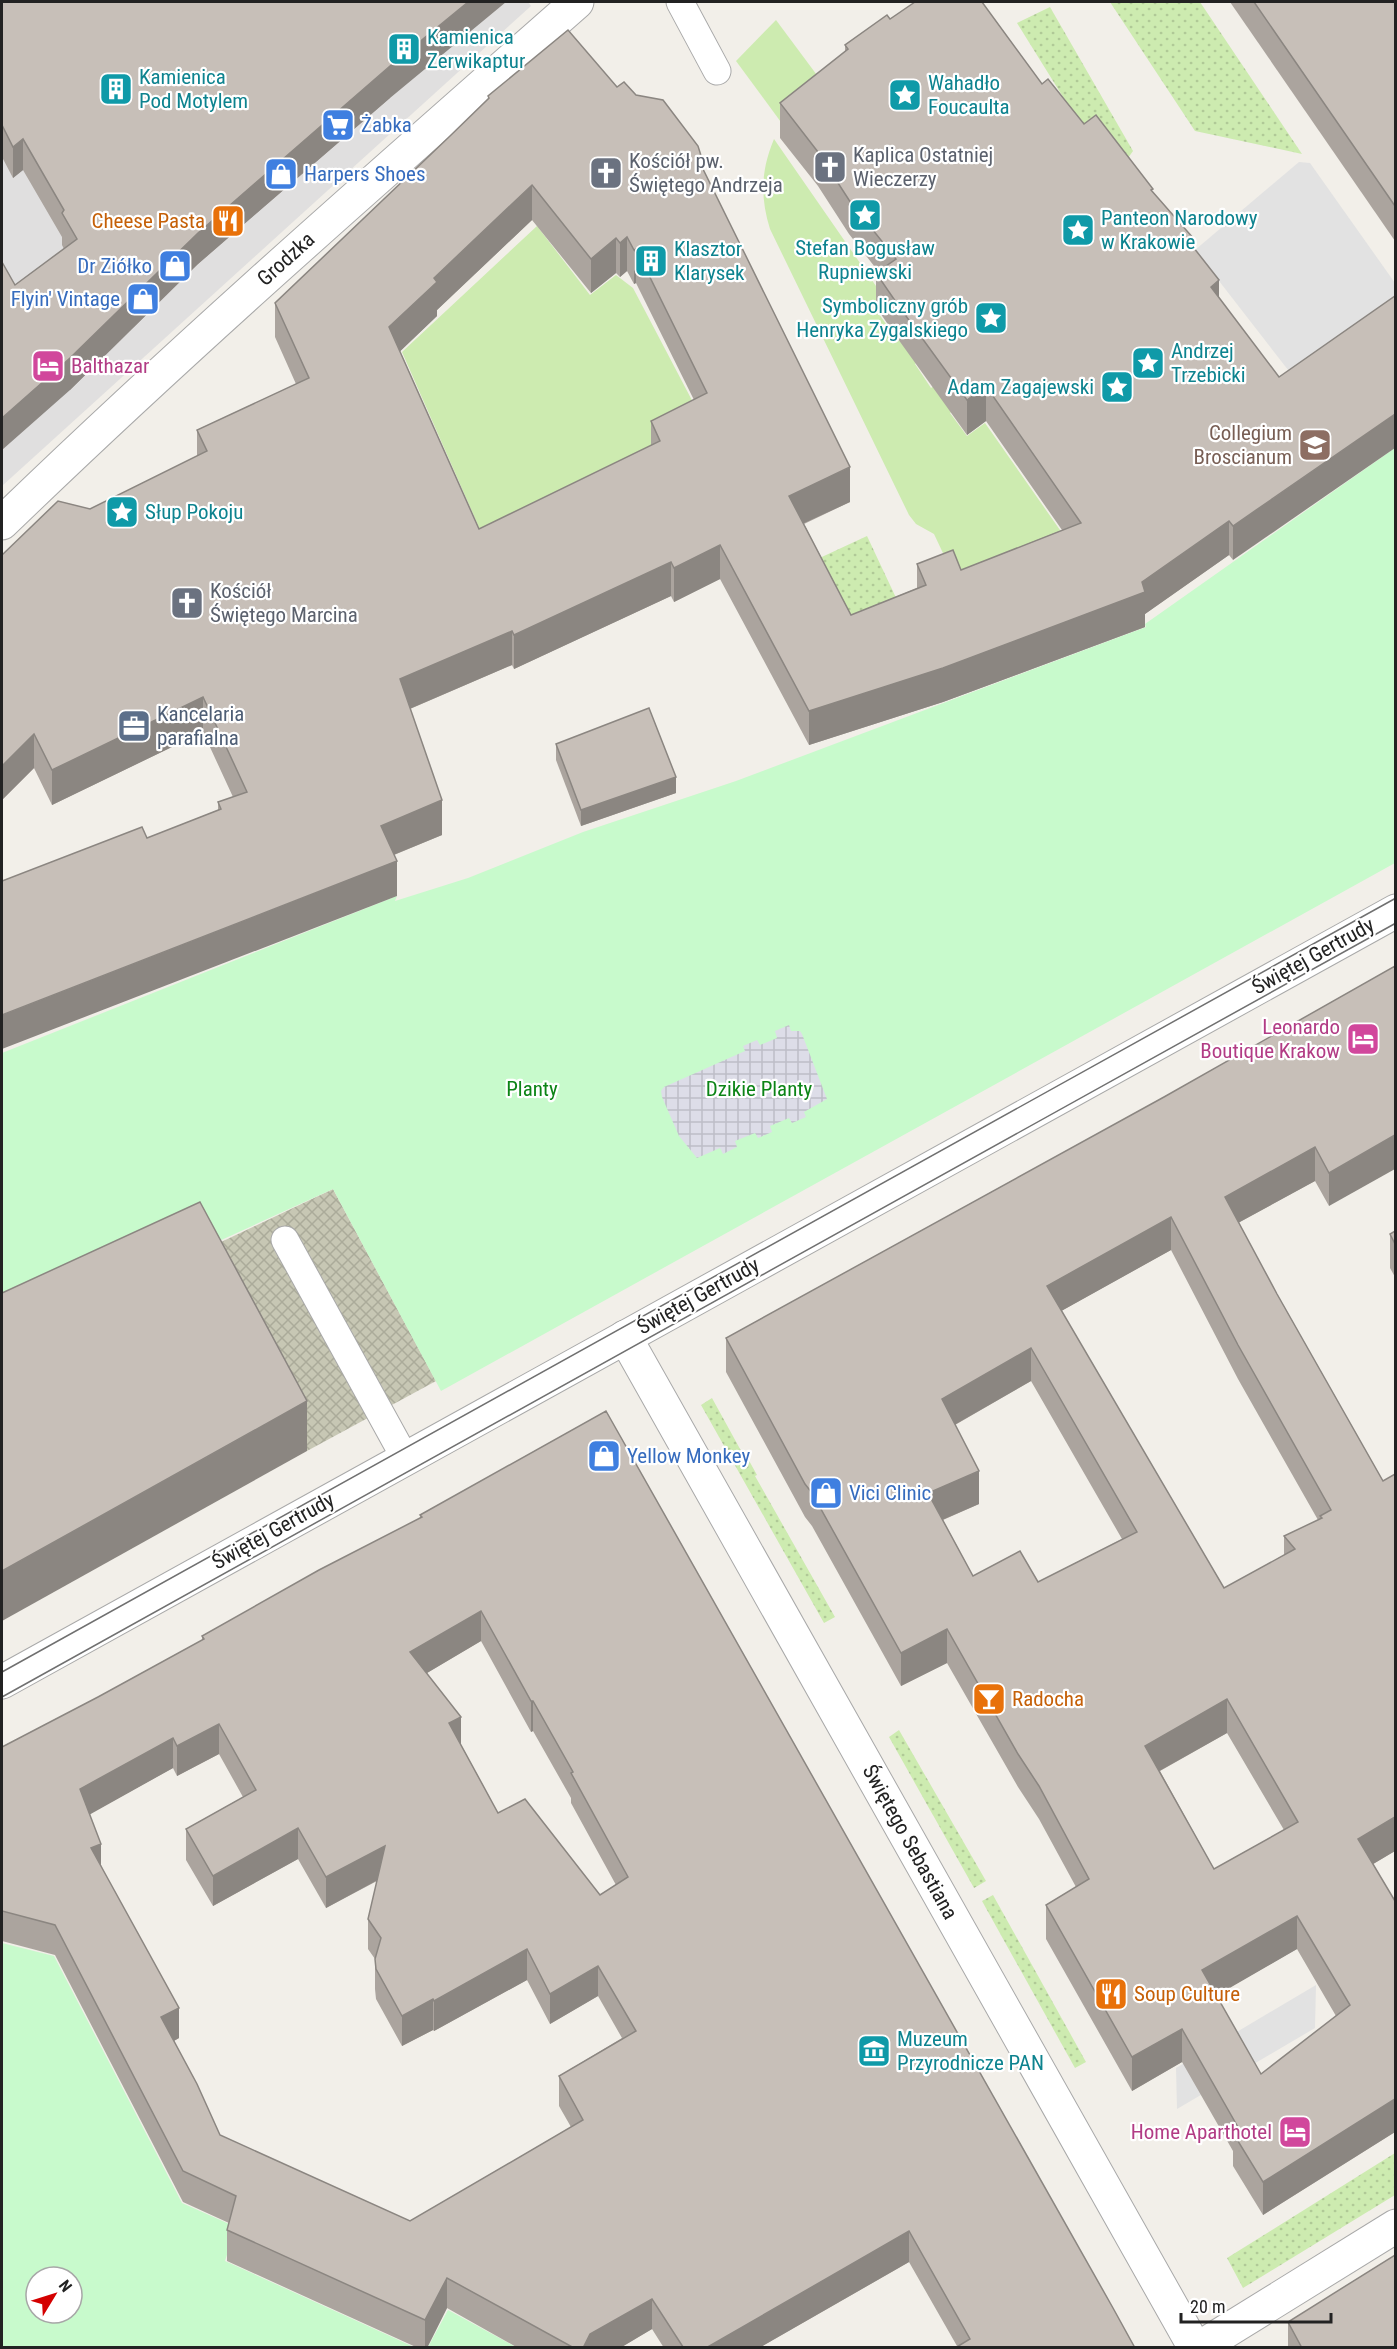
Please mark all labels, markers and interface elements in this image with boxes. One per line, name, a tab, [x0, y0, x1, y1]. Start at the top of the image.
place label: Kamienica Zerwikaptur	[427, 25, 525, 73]
building icon: Kamienica Zerwikaptur	[386, 31, 422, 67]
place label: Kamienica Pod Motylem	[139, 65, 248, 113]
building icon: Kamienica Pod Motylem	[98, 71, 134, 107]
place label: Wahadło Foucaulta	[928, 71, 1010, 119]
place icon: Wahadło Foucaulta	[887, 77, 923, 113]
supermarket icon: Żabka	[320, 107, 356, 143]
place label: Żabka	[361, 113, 412, 137]
place label: Kaplica Ostatniej Wieczerzy	[853, 143, 993, 191]
place label: Kościół pw. Świętego Andrzeja	[629, 149, 783, 197]
church icon: Kaplica Ostatniej Wieczerzy	[812, 149, 848, 185]
church icon: Kościół pw. Świętego Andrzeja	[588, 155, 624, 191]
shop icon: Harpers Shoes	[263, 156, 299, 192]
place label: Harpers Shoes	[304, 162, 425, 186]
place icon: Stefan Bogusław Rupniewski	[847, 197, 883, 233]
restaurant icon: Cheese Pasta	[210, 203, 246, 239]
place label: Panteon Narodowy w Krakowie	[1101, 206, 1258, 254]
place label: Cheese Pasta	[92, 209, 205, 233]
place icon: Panteon Narodowy w Krakowie	[1060, 212, 1096, 248]
street label: Grodzka	[253, 227, 319, 291]
place label: Stefan Bogusław Rupniewski	[795, 236, 935, 284]
place label: Klasztor Klarysek	[674, 237, 745, 285]
building icon: Klasztor Klarysek	[633, 243, 669, 279]
shop icon: Dr Ziółko	[157, 248, 193, 284]
place label: Dr Ziółko	[77, 254, 152, 278]
shop icon: Flyin' Vintage	[125, 281, 161, 317]
place label: Flyin' Vintage	[11, 287, 120, 311]
place label: Symboliczny grób Henryka Zygalskiego	[796, 294, 968, 342]
place icon: Symboliczny grób Henryka Zygalskiego	[973, 300, 1009, 336]
place label: Andrzej Trzebicki	[1171, 339, 1246, 387]
place icon: Andrzej Trzebicki	[1130, 345, 1166, 381]
hotel icon: Balthazar	[30, 348, 66, 384]
place label: Balthazar	[71, 354, 149, 378]
place icon: Adam Zagajewski	[1099, 369, 1135, 405]
place label: Adam Zagajewski	[947, 375, 1094, 399]
place label: Collegium Broscianum	[1194, 421, 1292, 469]
school or university icon: Collegium Broscianum	[1297, 427, 1333, 463]
place icon: Słup Pokoju	[104, 494, 140, 530]
place label: Słup Pokoju	[145, 500, 243, 524]
place label: Kościół Świętego Marcina	[210, 579, 358, 627]
church icon: Kościół Świętego Marcina	[169, 585, 205, 621]
place label: Kancelaria parafialna	[157, 702, 244, 750]
office icon: Kancelaria parafialna	[116, 708, 152, 744]
street label: Świętej Gertrudy	[1248, 912, 1378, 999]
place label: Leonardo Boutique Krakow	[1200, 1015, 1340, 1063]
hotel icon: Leonardo Boutique Krakow	[1345, 1021, 1381, 1057]
park label: Planty	[506, 1077, 558, 1101]
park label: Dzikie Planty	[706, 1077, 813, 1101]
street label: Świętej Gertrudy	[633, 1252, 763, 1339]
shop icon: Yellow Monkey	[586, 1438, 622, 1474]
place label: Yellow Monkey	[627, 1444, 750, 1468]
shop icon: Vici Clinic	[808, 1475, 844, 1511]
place label: Vici Clinic	[849, 1481, 931, 1505]
street label: Świętej Gertrudy	[208, 1487, 338, 1574]
bar icon: Radocha	[971, 1681, 1007, 1717]
place label: Radocha	[1012, 1687, 1084, 1711]
street label: Świętego Sebastiana	[858, 1761, 962, 1923]
restaurant icon: Soup Culture	[1093, 1976, 1129, 2012]
place label: Soup Culture	[1134, 1982, 1240, 2006]
place label: Muzeum Przyrodnicze PAN	[897, 2027, 1044, 2075]
museum icon: Muzeum Przyrodnicze PAN	[856, 2033, 892, 2069]
hotel icon: Home Aparthotel	[1277, 2114, 1313, 2150]
place label: Home Aparthotel	[1131, 2120, 1272, 2144]
north arrow	[24, 2265, 84, 2325]
text: N	[55, 2276, 76, 2296]
scale bar	[1181, 2286, 1331, 2324]
text: 20 m	[1190, 2296, 1225, 2317]

